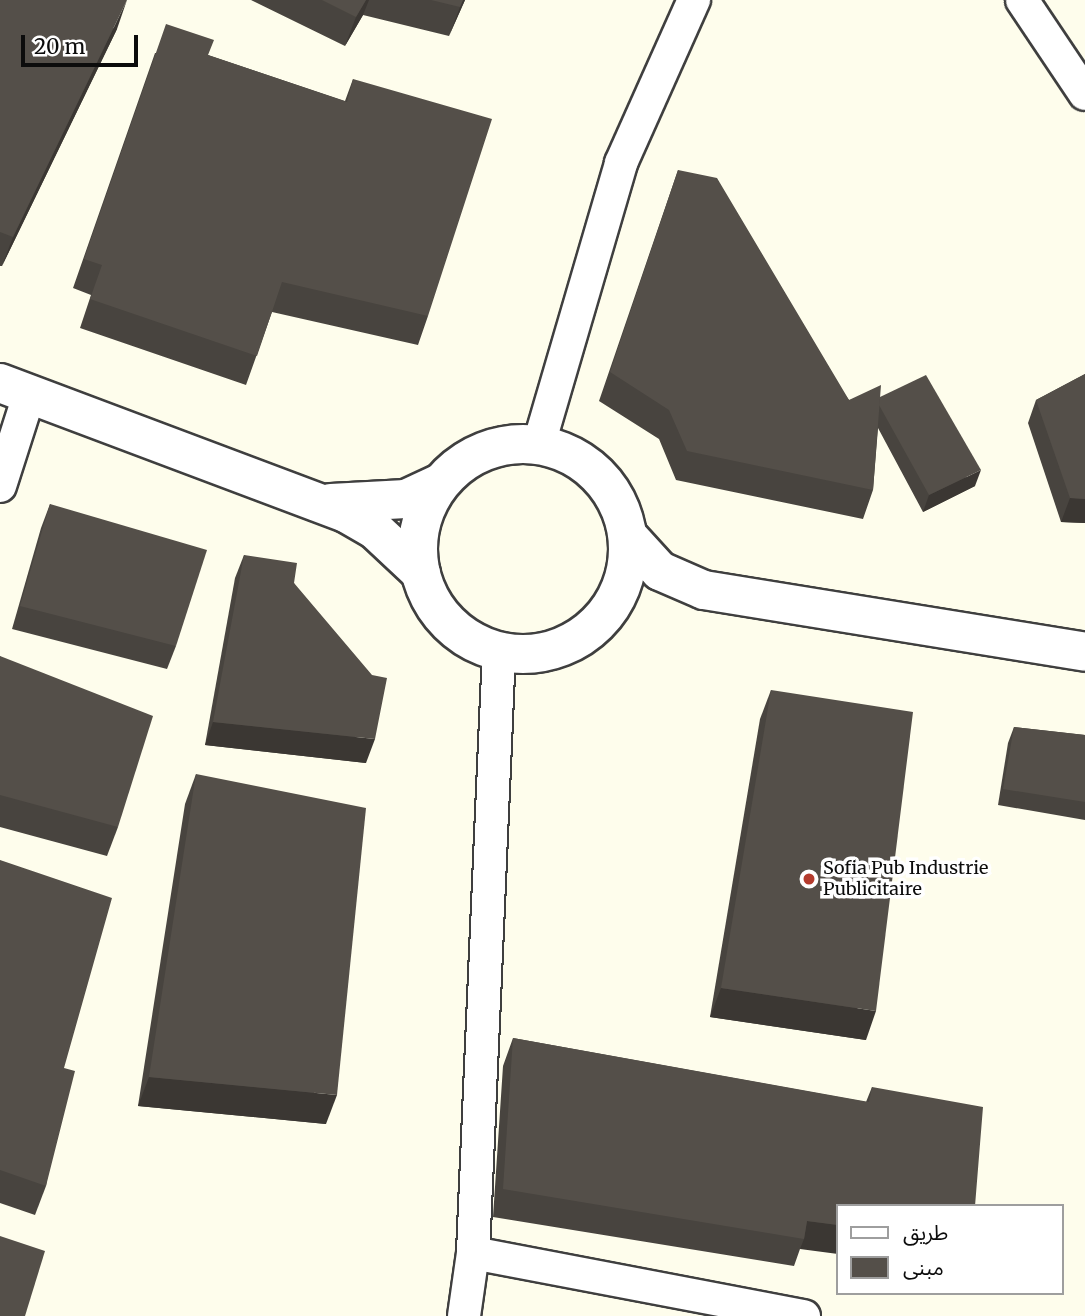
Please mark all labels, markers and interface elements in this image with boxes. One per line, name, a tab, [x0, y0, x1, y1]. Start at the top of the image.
scale bar	[24, 21, 142, 65]
text: 20 m	[34, 33, 85, 60]
place label: Sofia Pub Industrie Publicitaire	[823, 858, 988, 900]
marker: Sofia Pub Industrie Publicitaire	[801, 871, 817, 887]
legend	[836, 1204, 1064, 1295]
text: طريق	[903, 1219, 948, 1246]
text: مبنى	[903, 1254, 944, 1281]

